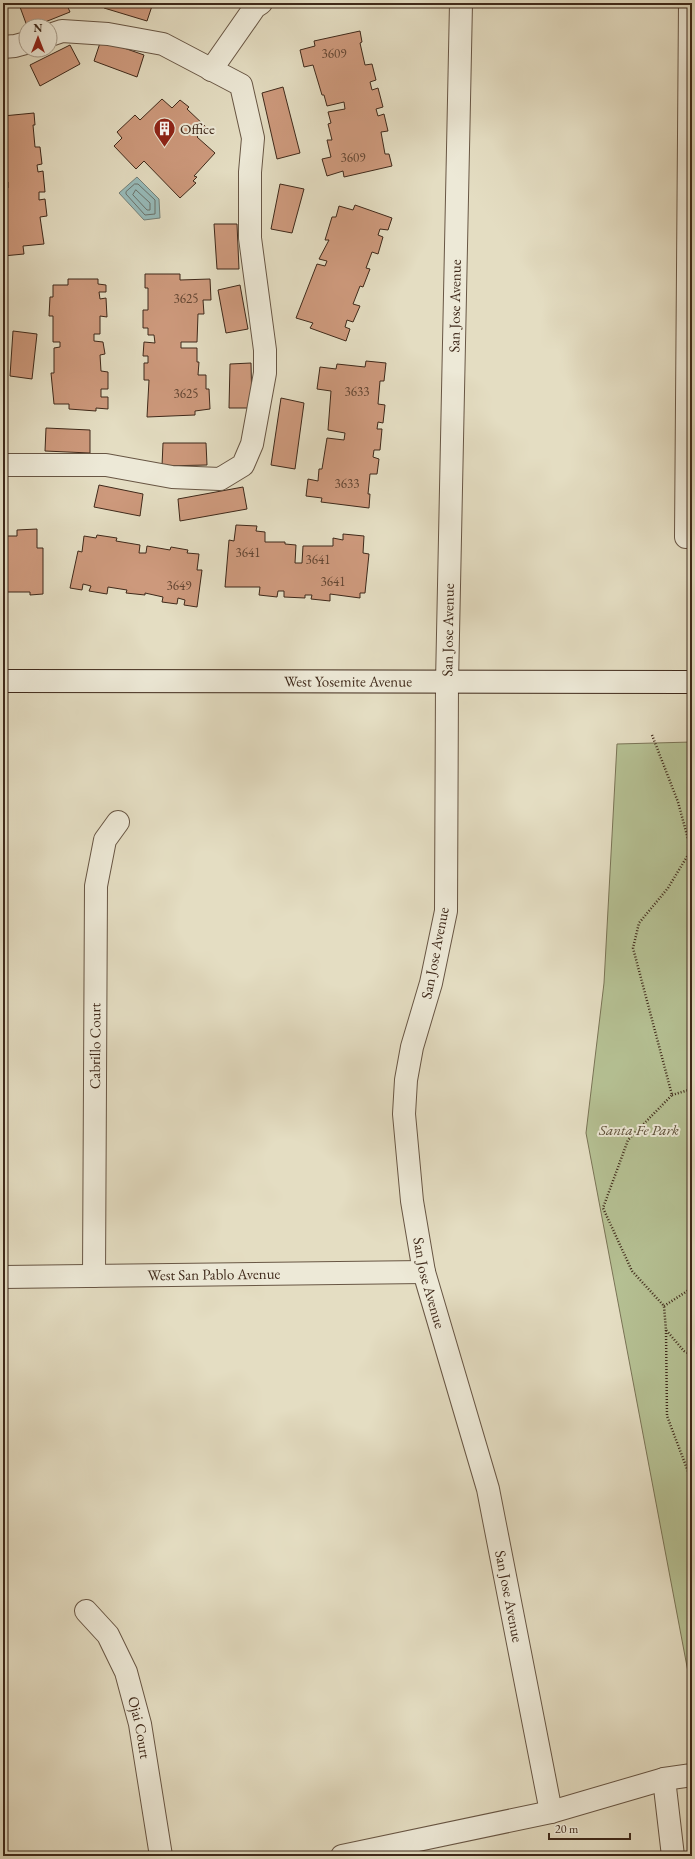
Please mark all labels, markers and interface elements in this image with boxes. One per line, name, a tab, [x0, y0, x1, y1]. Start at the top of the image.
north arrow	[18, 18, 58, 58]
text: N	[34, 21, 43, 35]
house number: 3609	[322, 45, 347, 62]
building icon: Office	[151, 116, 177, 149]
place label: Office	[180, 119, 215, 138]
house number: 3609	[341, 149, 366, 166]
street label: San Jose Avenue	[444, 259, 465, 353]
house number: 3625	[174, 290, 198, 307]
house number: 3633	[345, 383, 369, 400]
house number: 3625	[174, 385, 198, 402]
house number: 3633	[335, 475, 359, 492]
house number: 3641	[236, 544, 260, 561]
house number: 3641	[306, 551, 330, 568]
house number: 3641	[321, 573, 345, 590]
house number: 3649	[167, 577, 192, 594]
street label: San Jose Avenue	[437, 583, 458, 677]
street label: West Yosemite Avenue	[284, 671, 412, 691]
street label: San Jose Avenue	[416, 905, 453, 1000]
street label: Cabrillo Court	[85, 1002, 104, 1089]
park label: Santa Fe Park	[598, 1120, 679, 1139]
street label: San Jose Avenue	[409, 1236, 450, 1331]
street label: West San Pablo Avenue	[147, 1264, 281, 1284]
street label: San Jose Avenue	[491, 1549, 528, 1644]
street label: Ojai Court	[124, 1694, 155, 1760]
scale bar	[549, 1815, 630, 1841]
text: 20 m	[555, 1821, 579, 1837]

